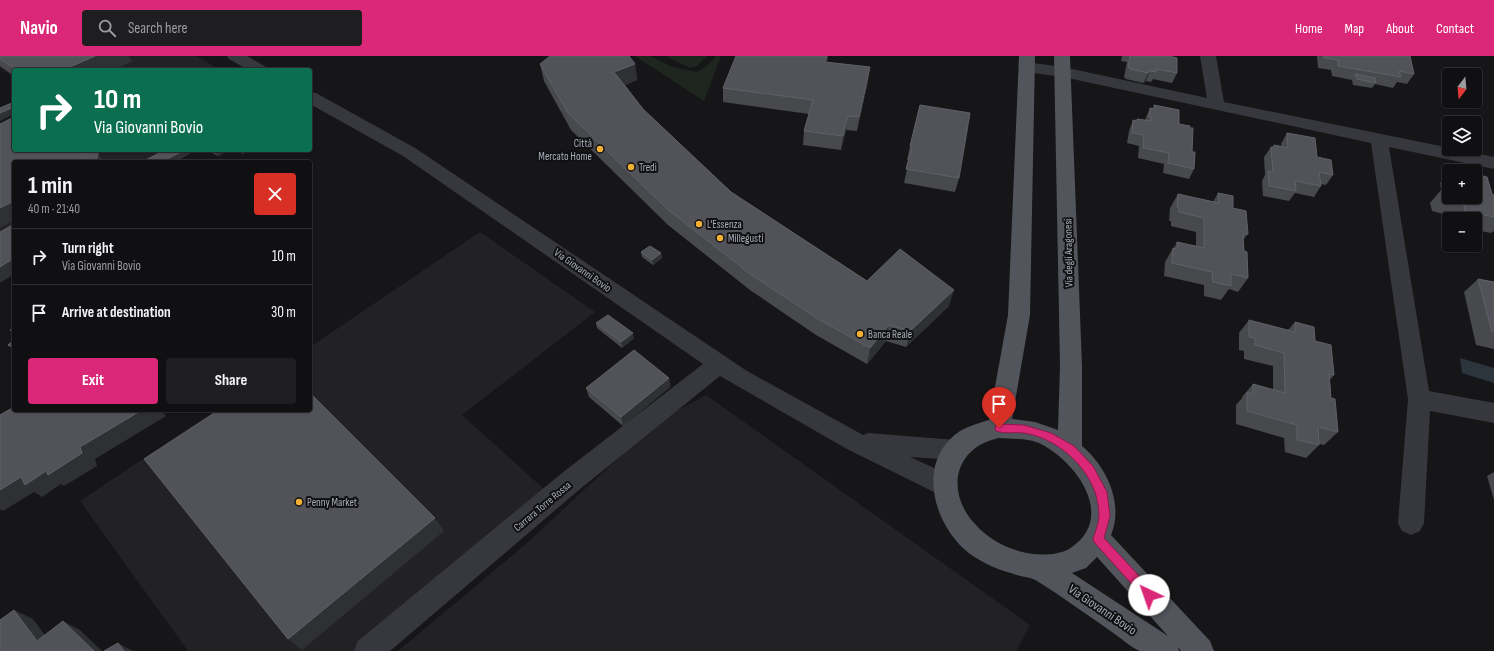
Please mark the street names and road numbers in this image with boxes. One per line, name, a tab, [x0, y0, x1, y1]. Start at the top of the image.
street label: Via degli Aragonesi	[1061, 219, 1076, 287]
street label: Via Giovanni Bovio	[552, 246, 614, 295]
street label: Carrara Torre Rossa	[511, 479, 574, 534]
street label: Via Giovanni Bovio	[1065, 581, 1140, 639]

